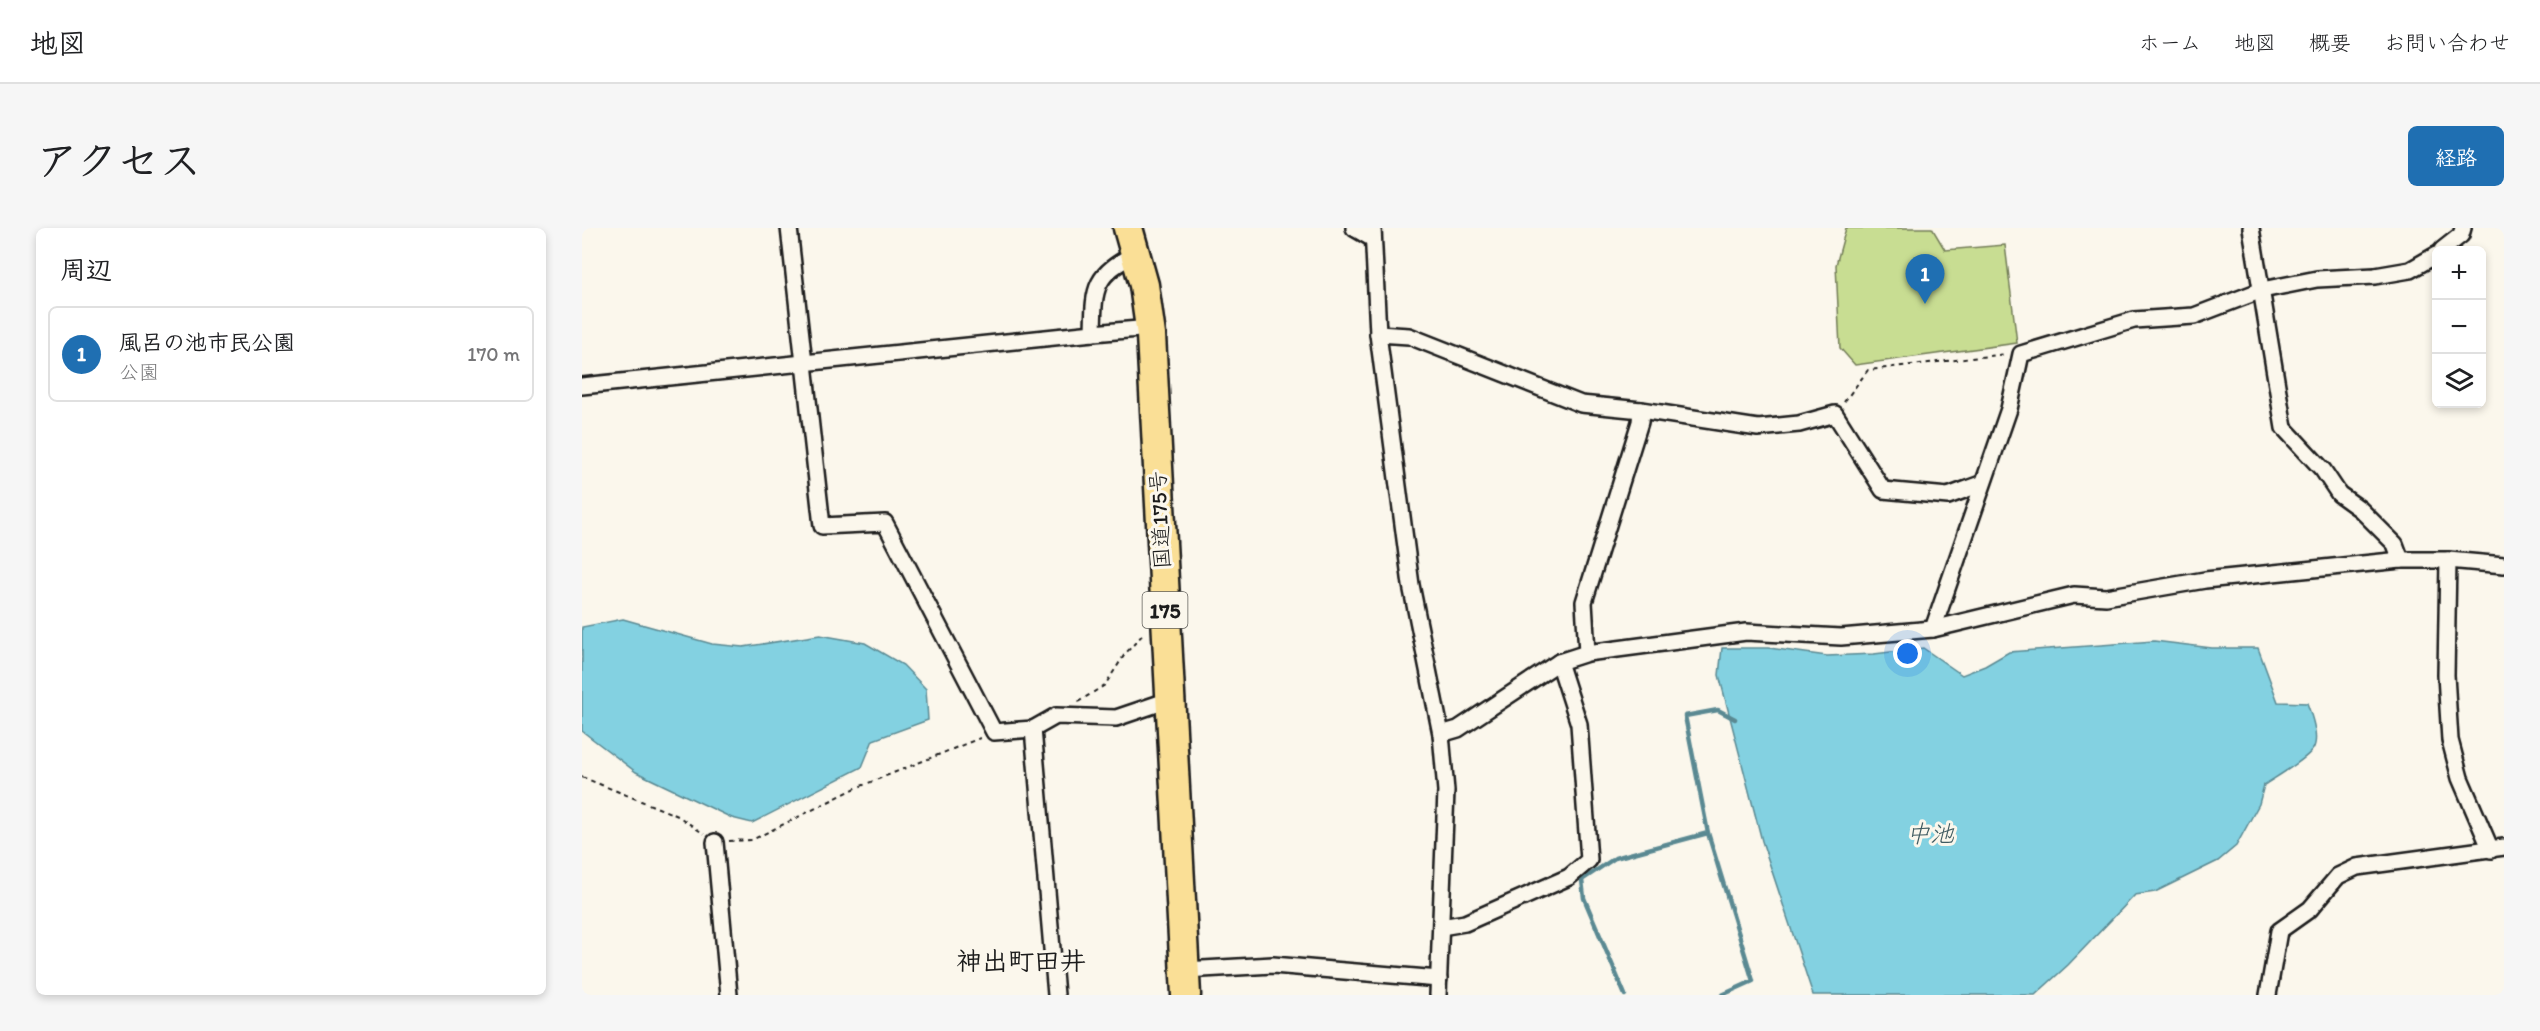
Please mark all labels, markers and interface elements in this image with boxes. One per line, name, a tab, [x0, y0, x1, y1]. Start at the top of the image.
text: 地図	[30, 26, 86, 60]
text: ホーム	[2139, 30, 2201, 55]
text: 地図	[2234, 30, 2276, 55]
text: 概要	[2309, 30, 2351, 55]
text: お問い合わせ	[2384, 30, 2510, 55]
button: 経路	[2408, 126, 2504, 186]
text: アクセス	[36, 135, 201, 186]
map controls	[2432, 246, 2486, 408]
button: +	[2432, 246, 2486, 300]
text: 周辺	[60, 254, 112, 286]
pin: 1	[1906, 254, 1944, 304]
button: −	[2432, 300, 2486, 354]
text: 風呂の池市民公園	[119, 329, 295, 356]
text: 1	[77, 342, 86, 366]
text: 170 m	[467, 342, 520, 366]
button: layers	[2432, 354, 2486, 408]
text: 公園	[119, 360, 159, 384]
street label: 国道175号	[1144, 470, 1176, 570]
road number: 175	[1142, 592, 1188, 628]
your location	[1893, 639, 1922, 668]
water label: 中池	[1906, 819, 1955, 848]
district label: 神出町田井	[956, 945, 1086, 977]

